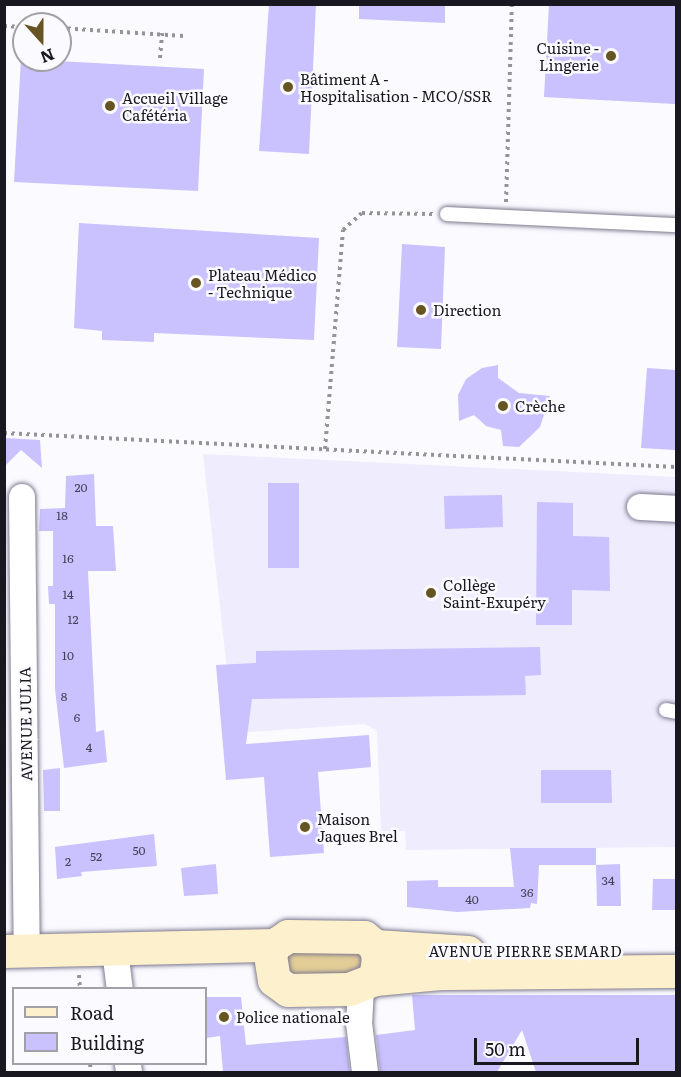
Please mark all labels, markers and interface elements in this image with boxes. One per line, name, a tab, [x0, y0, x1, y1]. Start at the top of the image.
north arrow	[12, 12, 72, 72]
place label: Cuisine - Lingerie	[537, 38, 599, 73]
text: N	[37, 43, 58, 71]
marker: Cuisine - Lingerie	[604, 49, 618, 63]
place label: Bâtiment A - Hospitalisation - MCO/SSR	[300, 69, 492, 104]
marker: Bâtiment A - Hospitalisation - MCO/SSR	[281, 80, 295, 94]
place label: Accueil Village Cafétéria	[122, 88, 228, 123]
marker: Accueil Village Cafétéria	[103, 99, 117, 113]
place label: Plateau Médico - Technique	[208, 265, 317, 300]
marker: Plateau Médico - Technique	[189, 276, 203, 290]
place label: Direction	[433, 301, 501, 319]
marker: Direction	[414, 303, 428, 317]
place label: Crèche	[515, 397, 565, 415]
marker: Crèche	[496, 399, 510, 413]
house number: 20	[74, 481, 88, 495]
house number: 18	[56, 509, 68, 523]
house number: 16	[62, 552, 74, 566]
place label: Collège Saint-Exupéry	[443, 575, 546, 610]
marker: Collège Saint-Exupéry	[424, 586, 438, 600]
house number: 14	[62, 588, 74, 602]
house number: 12	[68, 613, 78, 627]
house number: 10	[62, 649, 74, 663]
street label: AVENUE JULIA	[15, 667, 35, 781]
house number: 8	[61, 690, 67, 704]
house number: 6	[74, 711, 80, 725]
house number: 4	[86, 741, 92, 755]
place label: Maison Jaques Brel	[317, 809, 398, 844]
marker: Maison Jaques Brel	[298, 820, 312, 834]
house number: 50	[132, 844, 146, 858]
house number: 52	[90, 850, 102, 864]
house number: 2	[65, 855, 71, 869]
house number: 34	[601, 874, 615, 888]
house number: 36	[521, 886, 533, 900]
house number: 40	[465, 893, 479, 907]
street label: AVENUE PIERRE SEMARD	[428, 942, 622, 960]
legend	[12, 987, 207, 1065]
text: Road	[70, 999, 114, 1026]
place label: Police nationale	[236, 1008, 350, 1026]
marker: Police nationale	[217, 1010, 231, 1024]
scale bar	[477, 1026, 642, 1064]
text: Building	[70, 1029, 144, 1056]
text: 50 m	[485, 1035, 526, 1062]

